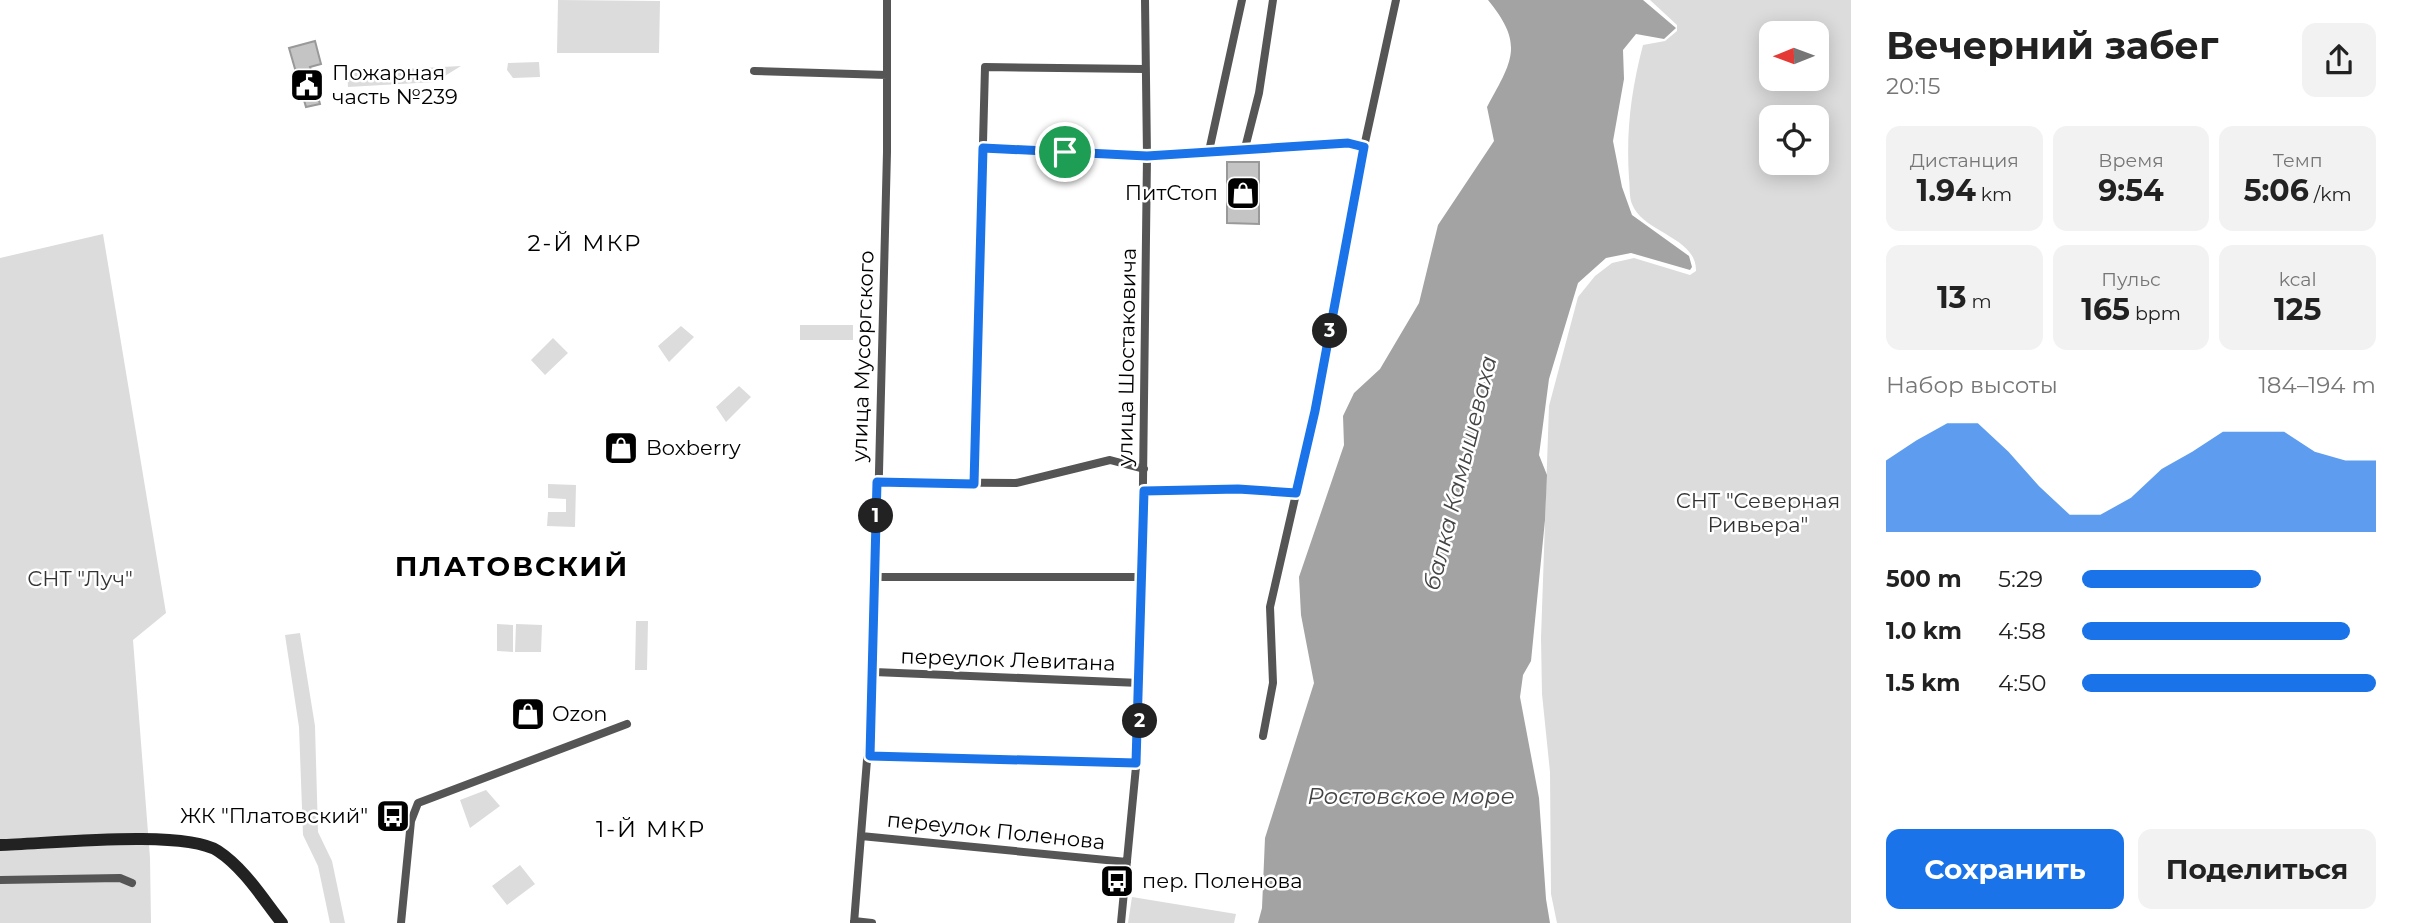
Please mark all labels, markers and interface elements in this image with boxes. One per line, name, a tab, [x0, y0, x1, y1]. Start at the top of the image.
north arrow	[1759, 21, 1829, 91]
map controls	[1759, 21, 1829, 175]
text: Вечерний забег	[1886, 22, 2219, 69]
button: share	[2302, 23, 2376, 97]
place label: Пожарная часть №239	[332, 60, 458, 109]
public building icon: Пожарная часть №239	[288, 66, 326, 104]
text: 20:15	[1886, 72, 1940, 100]
button: locate	[1759, 105, 1829, 175]
pin	[1035, 122, 1095, 182]
icon: arrive	[1046, 133, 1084, 171]
text: Дистанция	[1910, 149, 2019, 172]
text: Время	[2098, 149, 2164, 172]
text: Темп	[2273, 149, 2323, 172]
text: 1.94	[1916, 172, 1976, 209]
text: 9:54	[2098, 172, 2164, 209]
text: 5:06	[2244, 172, 2309, 209]
shop icon: ПитСтоп	[1224, 174, 1262, 212]
place label: ПитСтоп	[1125, 180, 1218, 205]
text: km	[1976, 183, 2012, 206]
text: /km	[2309, 183, 2352, 206]
district label: 2-Й МКР	[528, 229, 642, 257]
street label: улица Шостаковича	[1112, 248, 1141, 467]
street label: улица Мусоргского	[846, 250, 879, 463]
text: Пульс	[2101, 268, 2161, 291]
text: kcal	[2279, 268, 2317, 291]
text: 13	[1937, 279, 1967, 316]
text: m	[1967, 290, 1992, 313]
text: 165	[2081, 291, 2130, 328]
text: 125	[2274, 291, 2321, 328]
text: bpm	[2130, 302, 2181, 325]
pin: 3	[1312, 314, 1348, 348]
text: 3	[1324, 319, 1335, 342]
water label: балка Камышеваха	[1417, 353, 1503, 593]
text: Набор высоты	[1886, 371, 2058, 399]
text: 184–194 m	[2259, 371, 2376, 399]
shop icon: Boxberry	[602, 429, 640, 467]
place label: Boxberry	[646, 435, 741, 460]
park label: СНТ "Северная Ривьера"	[1676, 488, 1840, 537]
pin: 1	[858, 498, 894, 534]
text: 1	[872, 504, 879, 527]
district label: ПЛАТОВСКИЙ	[395, 549, 629, 583]
text: 500 m	[1886, 565, 1962, 593]
text: 5:29	[1998, 565, 2043, 593]
park label: СНТ "Луч"	[27, 566, 133, 591]
text: 1.0 km	[1886, 617, 1962, 645]
text: 4:58	[1998, 617, 2046, 645]
street label: переулок Левитана	[900, 643, 1116, 676]
text: 1.5 km	[1886, 669, 1960, 697]
text: 4:50	[1998, 669, 2046, 697]
shop icon: Ozon	[509, 695, 547, 733]
place label: Ozon	[552, 701, 608, 726]
pin: 2	[1122, 704, 1158, 738]
text: 2	[1134, 709, 1145, 732]
water label: Ростовское море	[1307, 782, 1515, 810]
bus stop icon: ЖК "Платовский"	[374, 797, 412, 835]
place label: ЖК "Платовский"	[180, 803, 368, 828]
street label: переулок Поленова	[886, 807, 1106, 854]
district label: 1-Й МКР	[596, 815, 706, 843]
button: Сохранить	[1886, 829, 2124, 909]
button: Поделиться	[2138, 829, 2376, 909]
bus stop icon: пер. Поленова	[1098, 862, 1136, 900]
place label: пер. Поленова	[1142, 868, 1303, 893]

